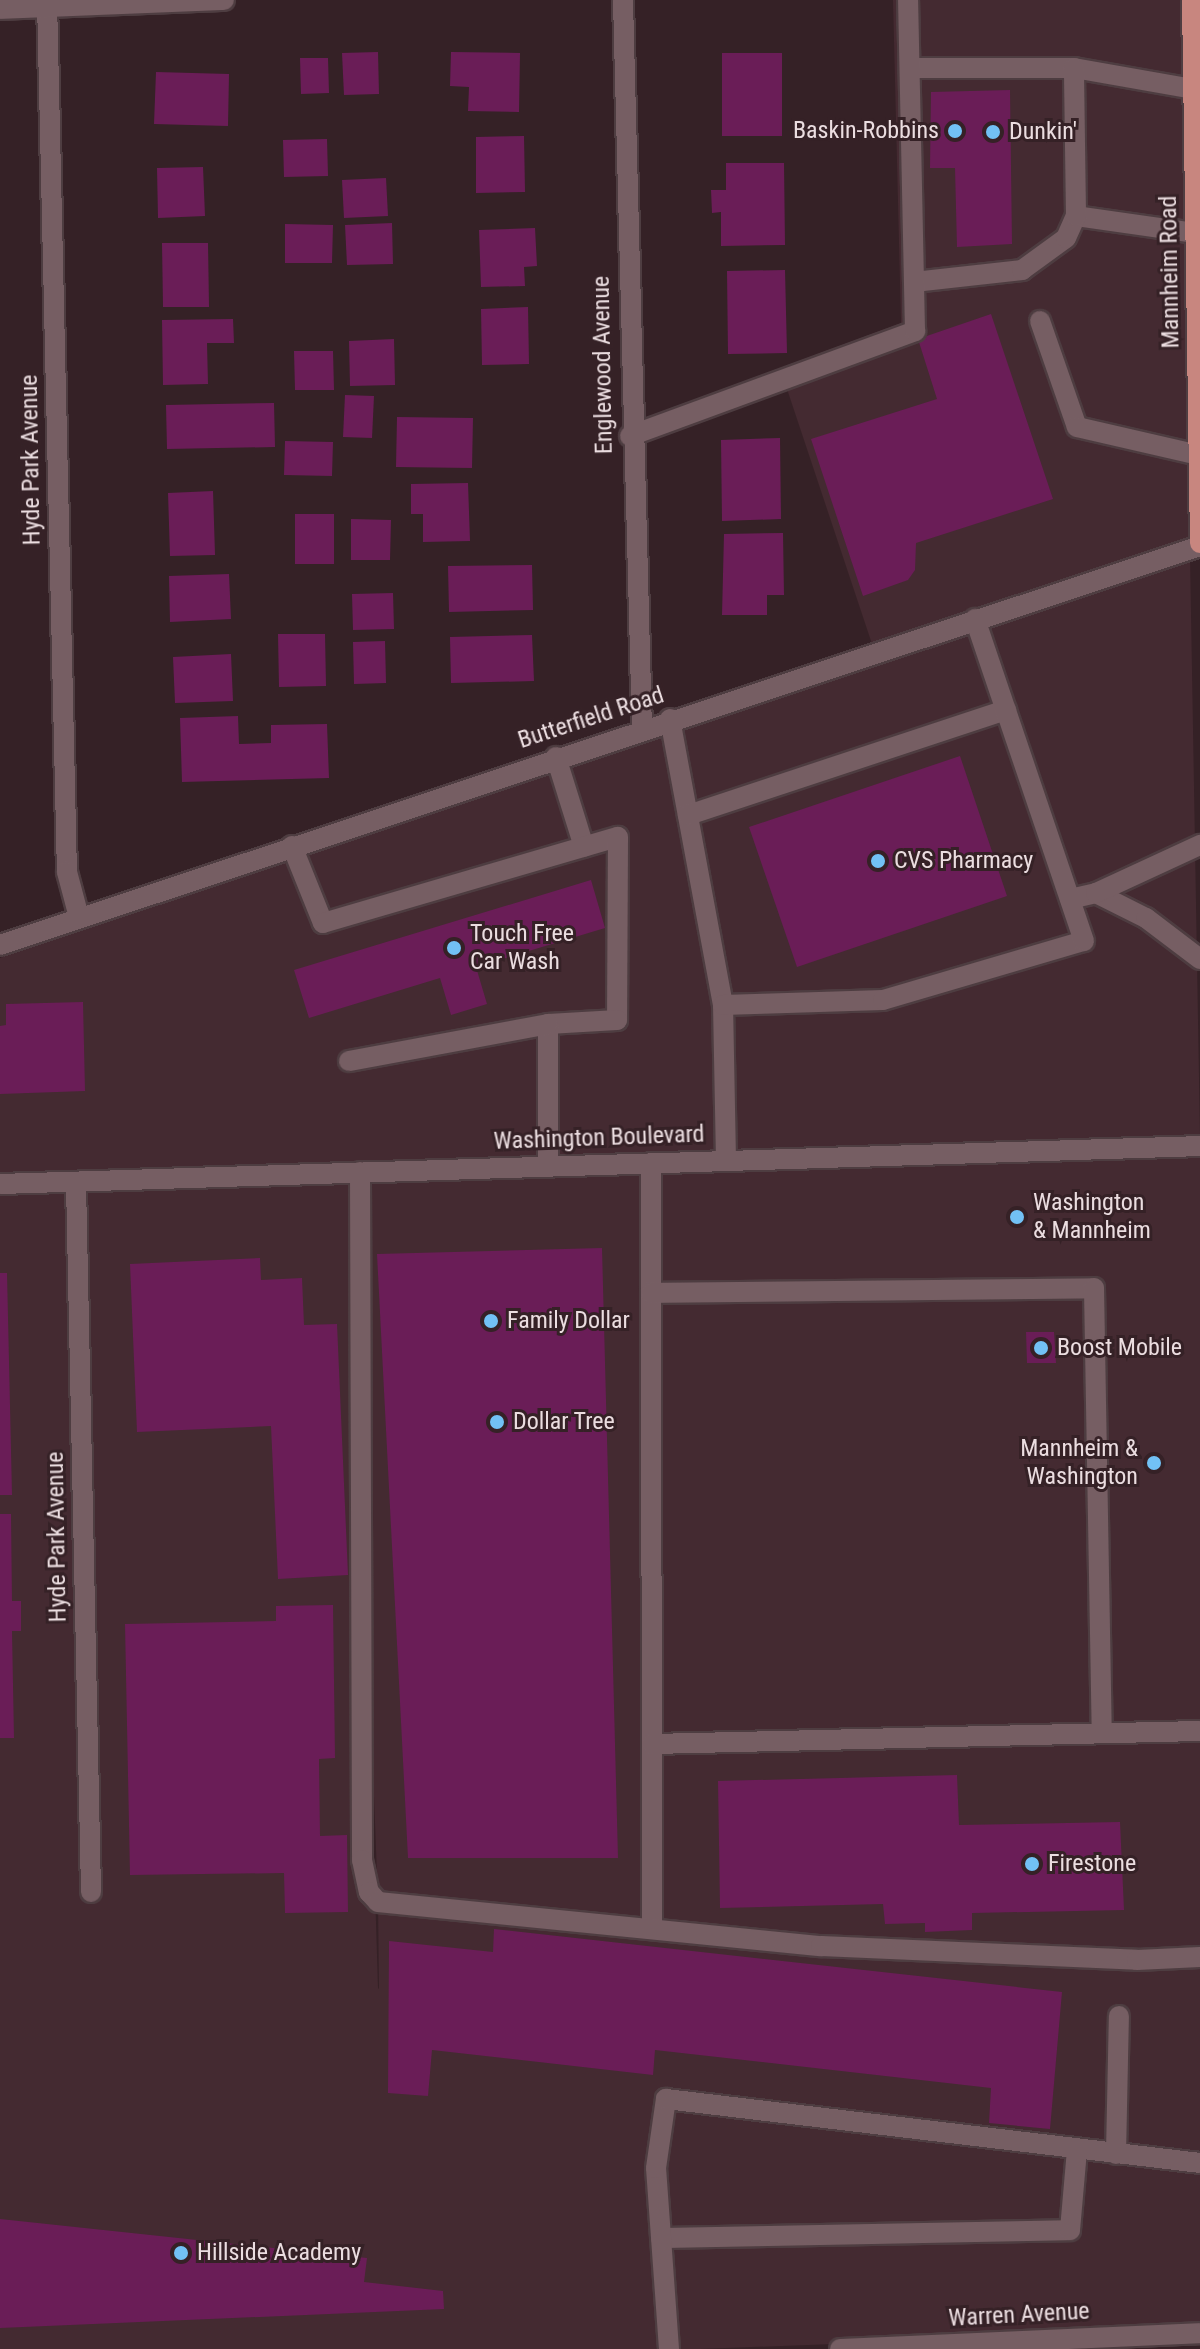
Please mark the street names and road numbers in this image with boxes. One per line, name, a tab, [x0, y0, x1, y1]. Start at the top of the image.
street label: Mannheim Road	[1154, 195, 1186, 349]
street label: Englewood Avenue	[587, 276, 619, 454]
street label: Hyde Park Avenue	[15, 374, 47, 546]
street label: Butterfield Road	[514, 681, 668, 755]
street label: Washington Boulevard	[493, 1120, 705, 1156]
street label: Hyde Park Avenue	[41, 1451, 73, 1623]
street label: Warren Avenue	[948, 2297, 1090, 2333]

